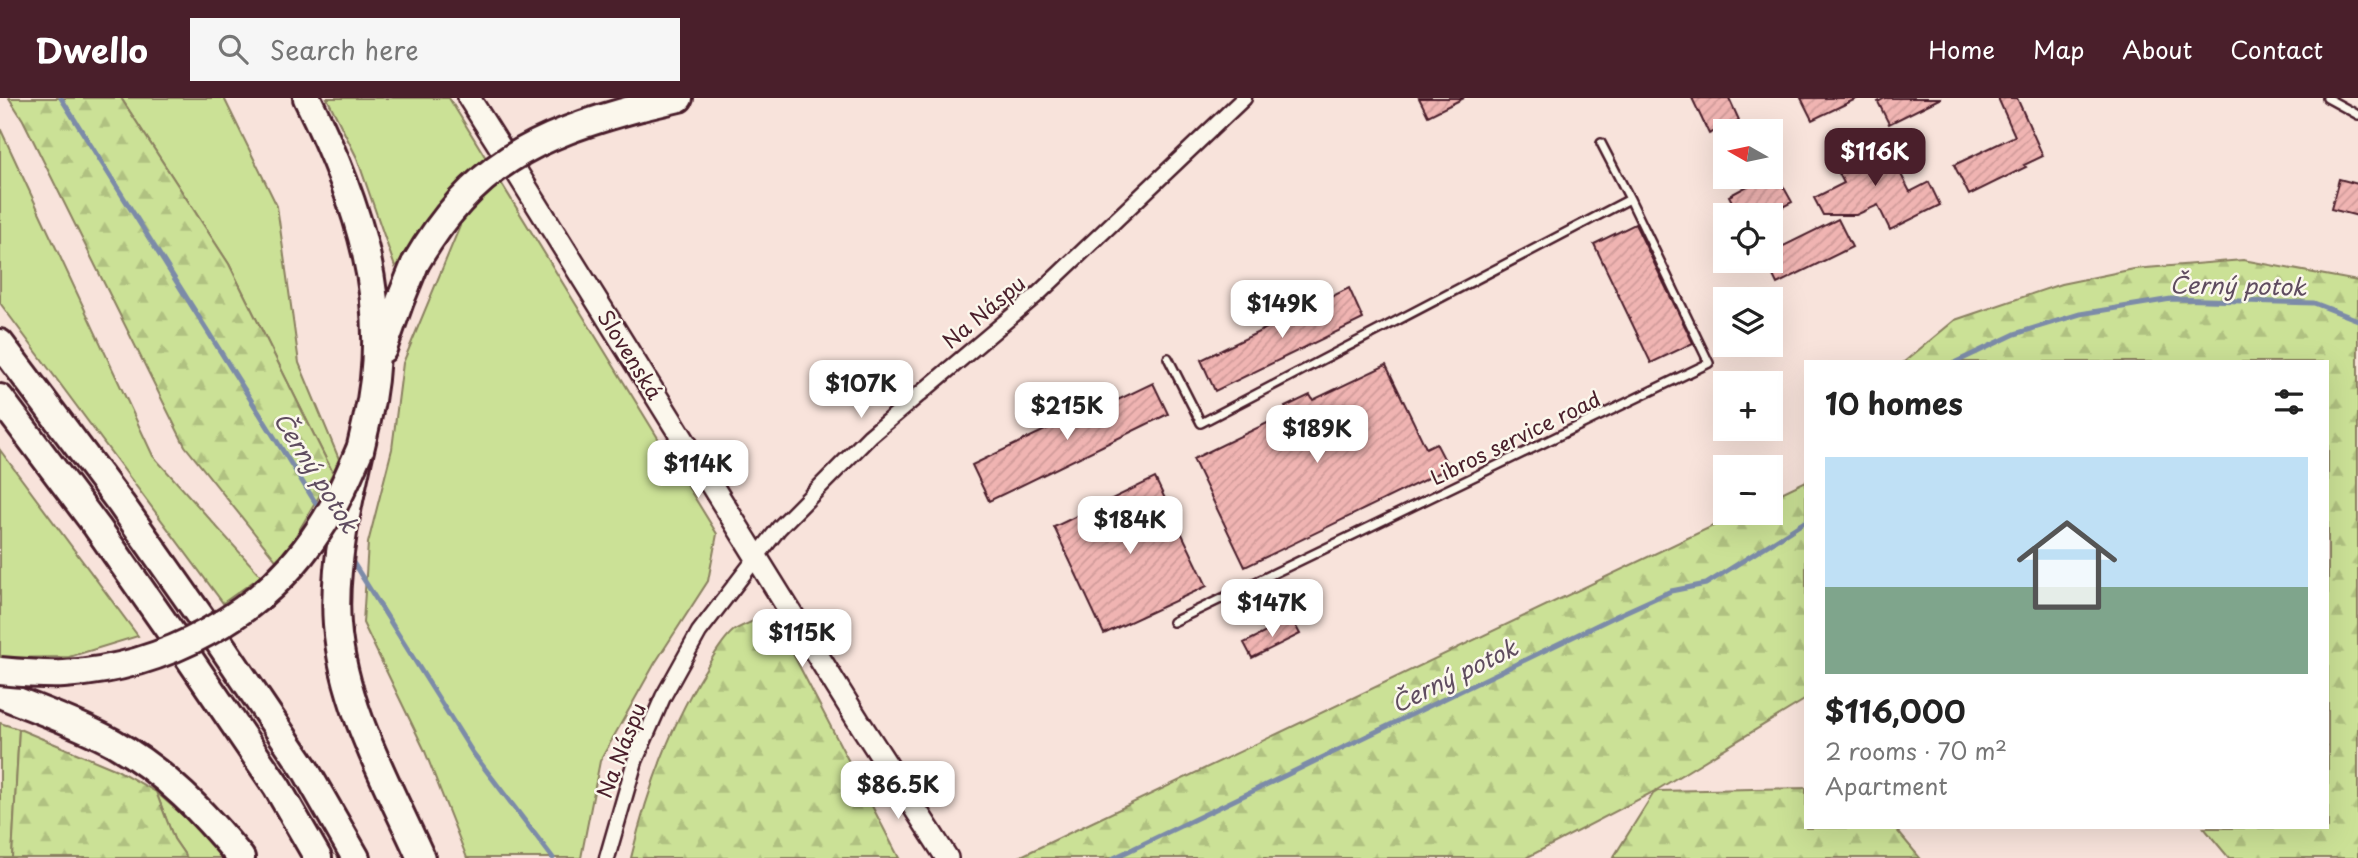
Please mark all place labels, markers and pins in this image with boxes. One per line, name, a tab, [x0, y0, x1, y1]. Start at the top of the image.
pin: $116K	[1826, 129, 1924, 188]
pin: $149K	[1233, 280, 1331, 340]
pin: $107K	[812, 360, 910, 420]
pin: $215K	[1018, 382, 1116, 442]
pin: $189K	[1268, 406, 1366, 465]
pin: $114K	[649, 440, 747, 500]
pin: $184K	[1081, 496, 1179, 556]
pin: $147K	[1223, 580, 1321, 639]
pin: $115K	[753, 610, 851, 669]
pin: $86.5K	[841, 762, 955, 821]

